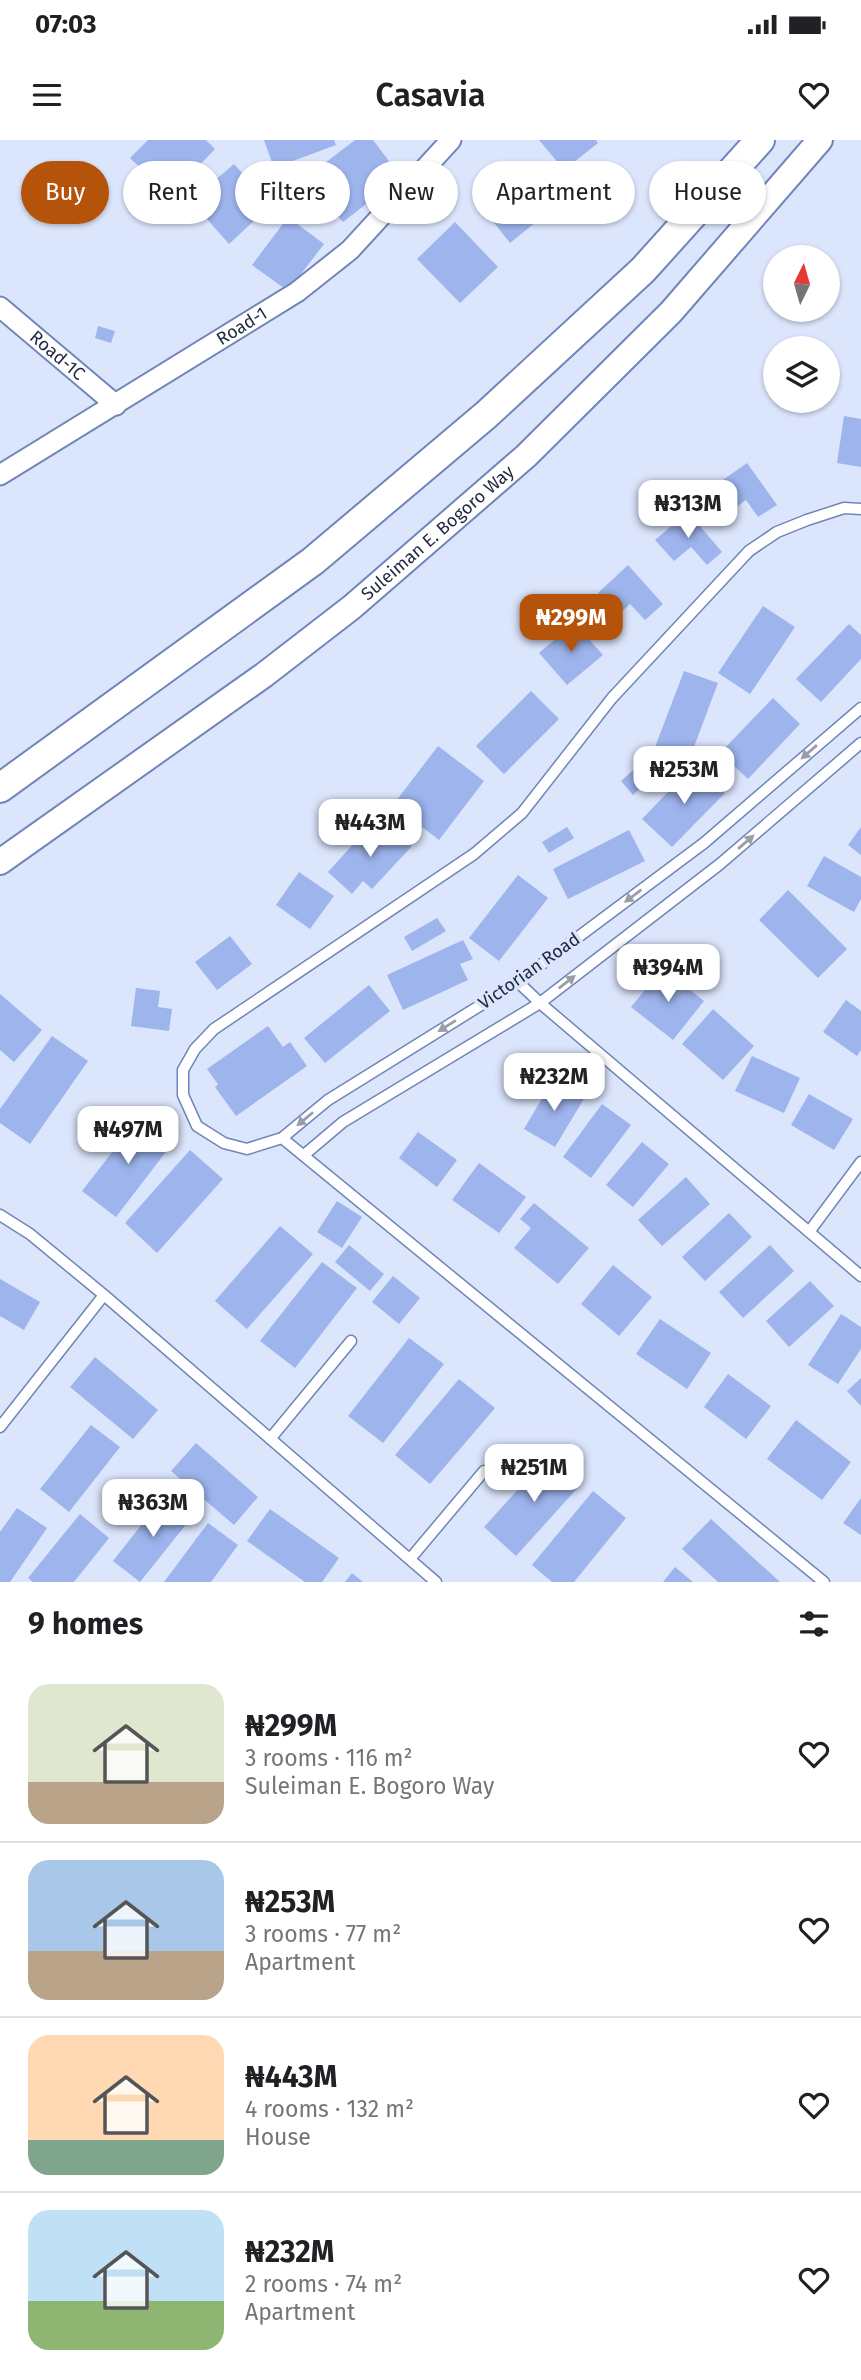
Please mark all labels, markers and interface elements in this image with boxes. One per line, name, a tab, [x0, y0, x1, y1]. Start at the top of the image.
text: 07:03	[35, 9, 97, 40]
icon: menu	[28, 76, 66, 114]
text: Casavia	[376, 76, 485, 114]
icon: heart	[795, 76, 833, 114]
chip: Buy	[21, 161, 109, 224]
chip: Rent	[123, 161, 221, 224]
chip: Filters	[235, 161, 350, 224]
chip: New	[364, 161, 458, 224]
chip: Apartment	[472, 161, 635, 224]
chip: House	[649, 161, 766, 224]
north arrow	[763, 245, 840, 322]
map controls	[763, 245, 840, 413]
street label: Road-1	[212, 302, 271, 350]
street label: Road-1C	[25, 326, 89, 385]
button: layers	[763, 336, 840, 413]
street label: Suleiman E. Bogoro Way	[357, 460, 519, 605]
pin: ₦313M	[639, 480, 737, 540]
text: ₦313M	[654, 489, 722, 517]
pin: ₦299M	[522, 594, 620, 654]
text: ₦299M	[536, 603, 606, 631]
one-way arrow	[801, 744, 818, 759]
pin: ₦253M	[635, 746, 733, 806]
text: ₦253M	[649, 755, 719, 783]
pin: ₦443M	[321, 800, 419, 859]
text: ₦443M	[335, 808, 405, 836]
one-way arrow	[737, 834, 755, 850]
one-way arrow	[624, 889, 642, 903]
street label: Victorian Road	[474, 928, 584, 1014]
pin: ₦394M	[619, 944, 717, 1004]
text: ₦394M	[633, 953, 703, 981]
one-way arrow	[558, 976, 576, 990]
one-way arrow	[437, 1020, 456, 1033]
pin: ₦232M	[505, 1054, 603, 1113]
text: ₦232M	[520, 1062, 588, 1090]
pin: ₦497M	[79, 1107, 177, 1166]
one-way arrow	[296, 1111, 313, 1126]
text: ₦497M	[93, 1115, 163, 1143]
pin: ₦251M	[485, 1444, 583, 1504]
text: ₦251M	[501, 1453, 567, 1481]
pin: ₦363M	[104, 1480, 202, 1539]
text: ₦363M	[118, 1488, 188, 1516]
icon: filters	[795, 1605, 833, 1643]
text: 9 homes	[28, 1606, 143, 1642]
text: ₦299M	[245, 1708, 337, 1744]
icon: home	[84, 1712, 168, 1796]
icon: heart	[795, 1735, 833, 1773]
text: 3 rooms · 116 m²	[245, 1744, 413, 1772]
text: Suleiman E. Bogoro Way	[245, 1772, 494, 1800]
text: ₦253M	[245, 1884, 335, 1920]
icon: home	[84, 1888, 168, 1972]
icon: heart	[795, 1911, 833, 1949]
text: 3 rooms · 77 m²	[245, 1920, 401, 1948]
text: Apartment	[245, 1948, 355, 1976]
text: ₦443M	[245, 2059, 337, 2095]
icon: home	[84, 2063, 168, 2147]
icon: heart	[795, 2086, 833, 2124]
text: 4 rooms · 132 m²	[245, 2095, 414, 2123]
text: House	[245, 2123, 311, 2151]
text: ₦232M	[245, 2234, 334, 2270]
icon: home	[84, 2238, 168, 2322]
icon: heart	[795, 2261, 833, 2299]
text: 2 rooms · 74 m²	[245, 2270, 402, 2298]
text: Apartment	[245, 2298, 355, 2326]

